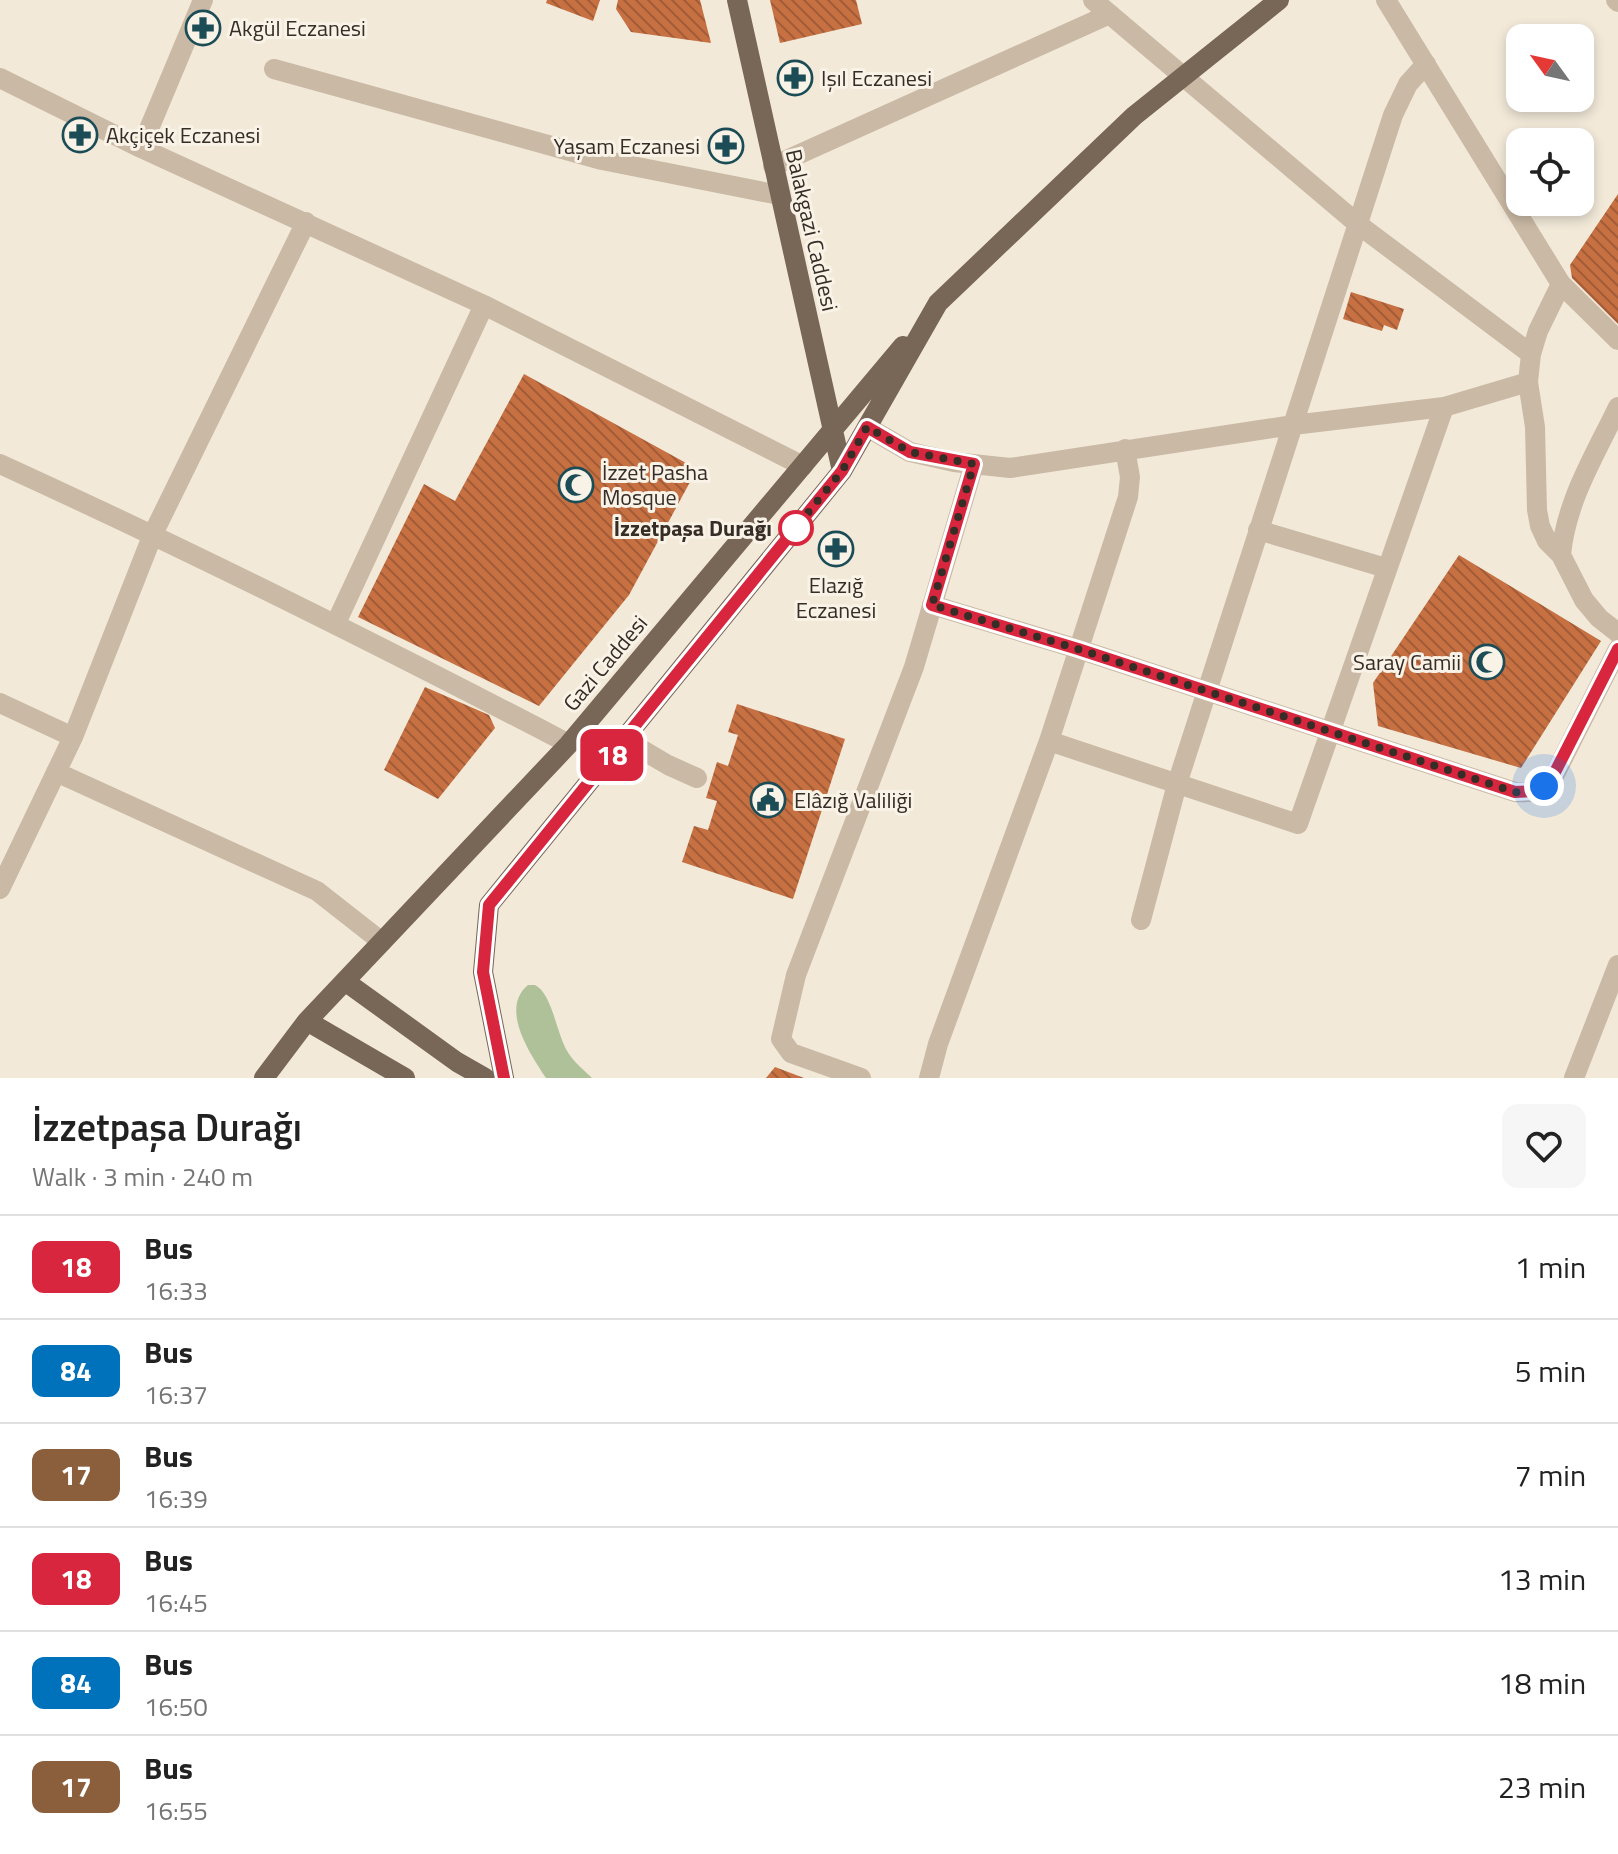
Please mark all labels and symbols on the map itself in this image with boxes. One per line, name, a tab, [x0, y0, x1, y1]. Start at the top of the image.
pharmacy icon: Akgül Eczanesi	[184, 9, 222, 47]
place label: Akgül Eczanesi	[229, 11, 366, 45]
north arrow	[1506, 24, 1594, 112]
pharmacy icon: Işıl Eczanesi	[776, 59, 814, 97]
place label: Işıl Eczanesi	[821, 61, 932, 95]
pharmacy icon: Akçiçek Eczanesi	[61, 116, 99, 154]
place label: Akçiçek Eczanesi	[106, 118, 260, 152]
pharmacy icon: Yaşam Eczanesi	[707, 127, 745, 165]
place label: Yaşam Eczanesi	[554, 129, 700, 163]
street label: Balakgazi Caddesi	[777, 146, 847, 314]
place label: İzzet Pasha Mosque	[602, 455, 708, 514]
mosque icon: İzzet Pasha Mosque	[557, 466, 595, 504]
place label: İzzetpaşa Durağı	[614, 511, 772, 545]
marker: İzzetpaşa Durağı	[779, 511, 813, 545]
pharmacy icon: Elazığ Eczanesi	[817, 530, 855, 568]
place label: Elazığ Eczanesi	[796, 568, 876, 627]
street label: Gazi Caddesi	[554, 607, 656, 719]
mosque icon: Saray Camii	[1468, 643, 1506, 681]
place label: Saray Camii	[1353, 645, 1461, 679]
line badge: 18	[576, 729, 648, 781]
your location	[1524, 766, 1564, 806]
public building icon: Elâzığ Valiliği	[749, 781, 787, 819]
place label: Elâzığ Valiliği	[794, 783, 912, 817]

